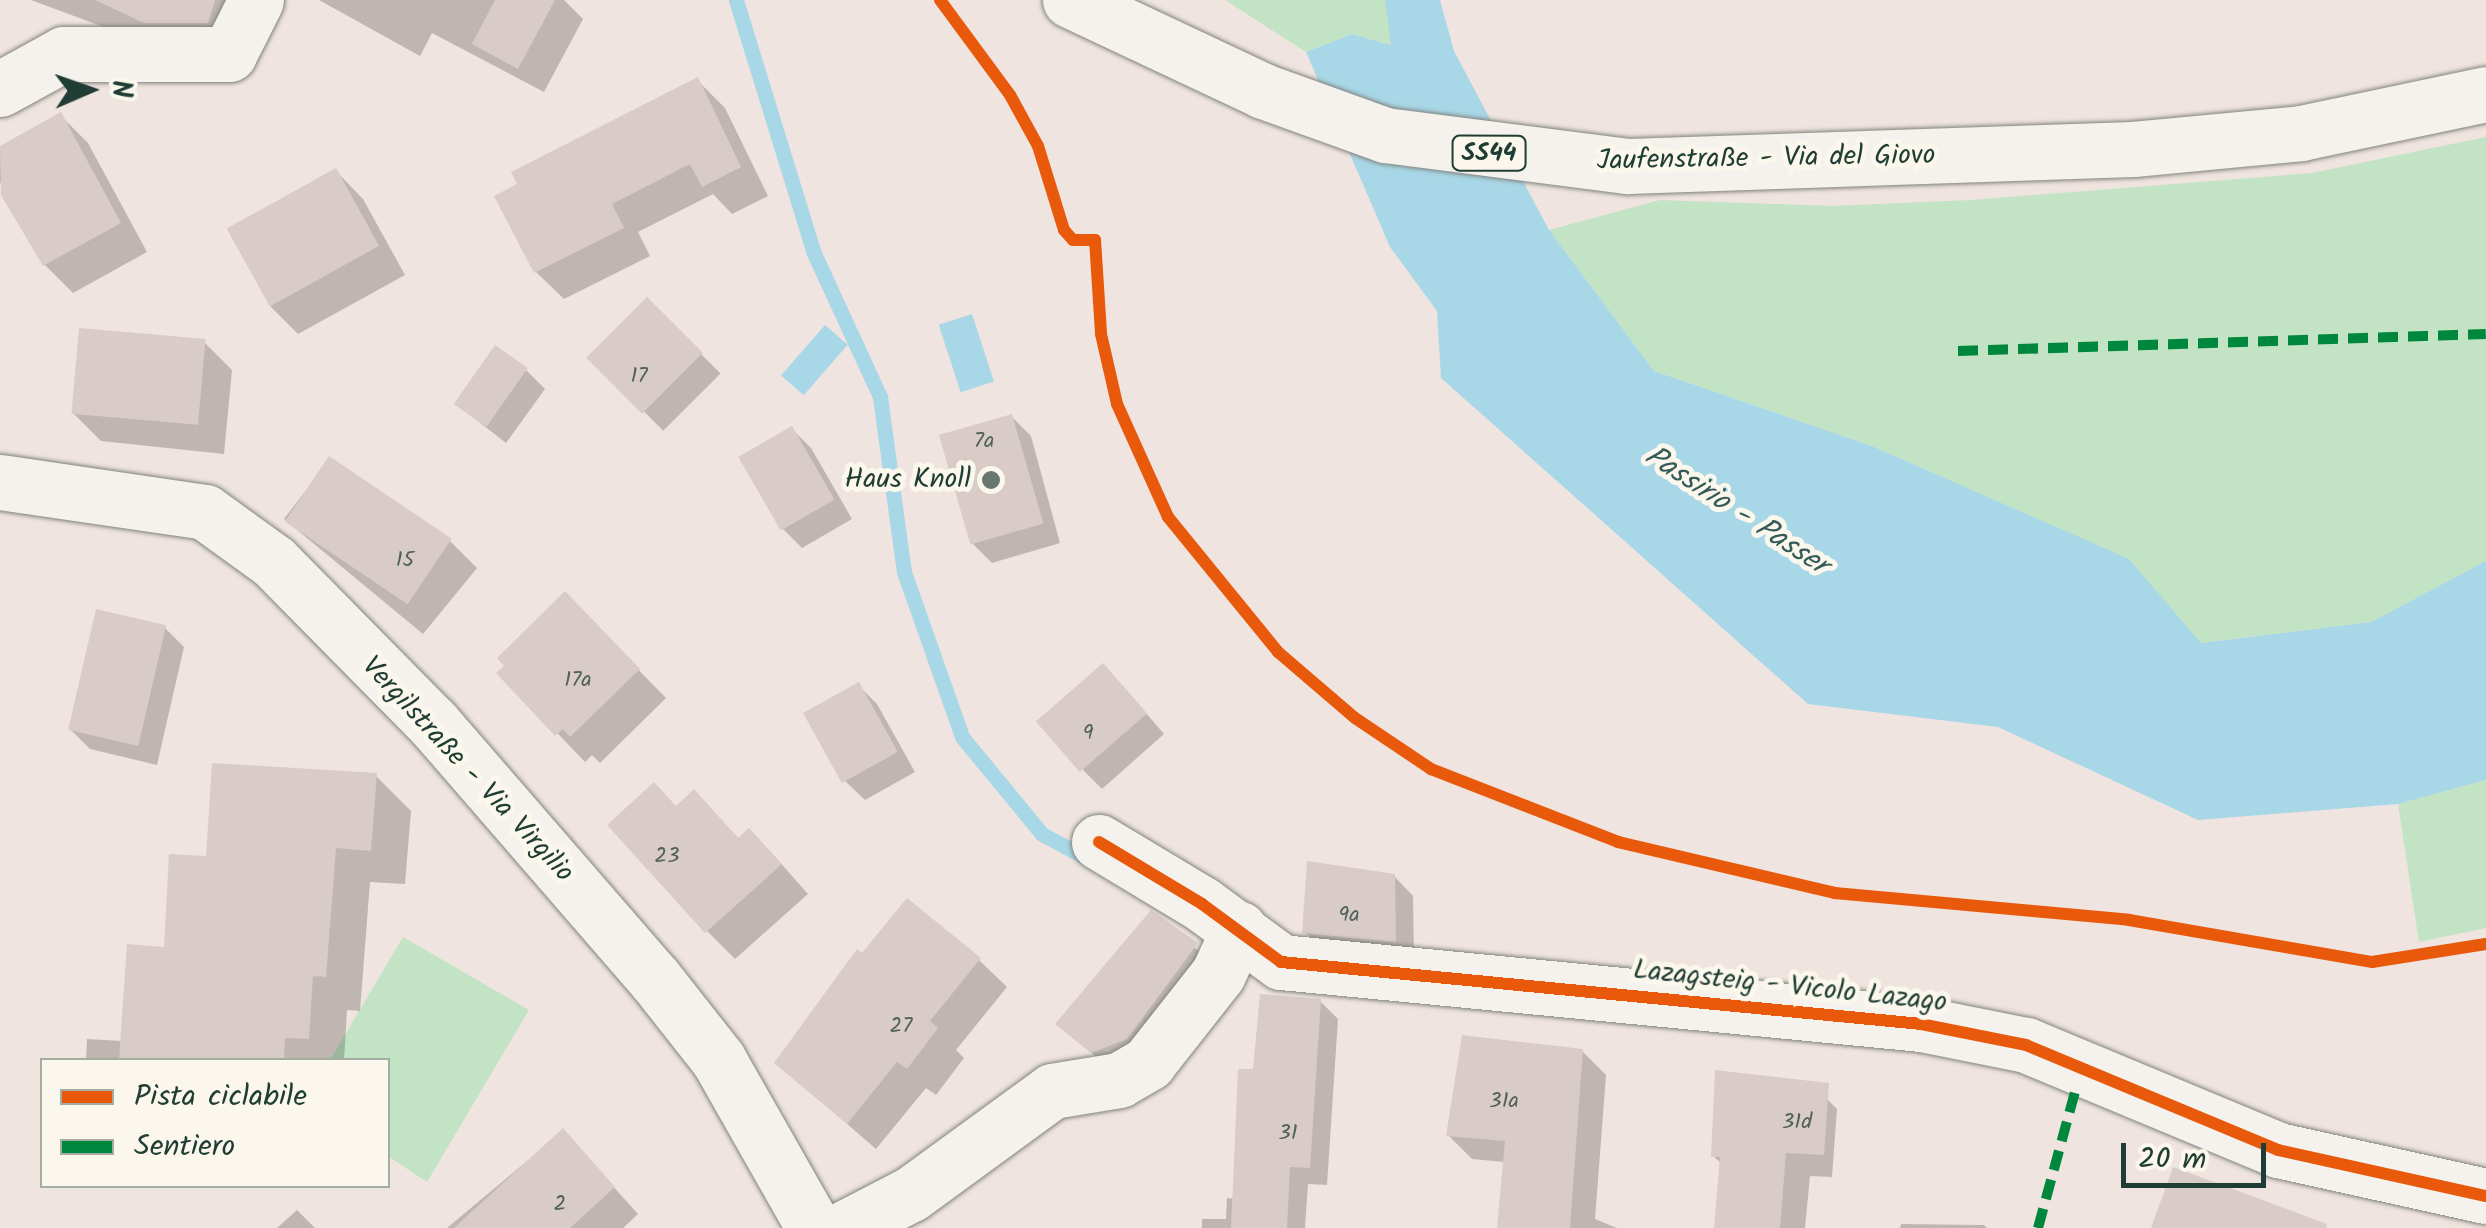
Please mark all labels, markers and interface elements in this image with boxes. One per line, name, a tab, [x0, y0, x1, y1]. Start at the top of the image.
north arrow	[40, 40, 140, 140]
text: N	[98, 79, 143, 99]
road number: SS44	[1452, 133, 1526, 173]
street label: Jaufenstraße - Via del Giovo	[1596, 139, 1936, 179]
house number: 17	[630, 364, 648, 390]
house number: 7a	[974, 429, 994, 455]
water label: Passirio - Passer	[1638, 438, 1834, 584]
place label: Haus Knoll	[845, 463, 971, 497]
marker: Haus Knoll	[980, 469, 1002, 491]
house number: 15	[396, 548, 414, 574]
street label: Vergilstraße - Via Virgilio	[354, 650, 580, 890]
house number: 17a	[564, 668, 592, 694]
house number: 9	[1083, 721, 1093, 747]
house number: 23	[654, 844, 680, 870]
house number: 9a	[1338, 903, 1360, 929]
street label: Lazagsteig - Vicolo Lazago	[1632, 954, 1948, 1020]
house number: 27	[890, 1014, 912, 1040]
legend	[40, 1058, 390, 1188]
text: Pista ciclabile	[134, 1073, 307, 1121]
house number: 31a	[1489, 1089, 1519, 1115]
house number: 31d	[1782, 1110, 1812, 1136]
house number: 31	[1278, 1121, 1298, 1147]
text: Sentiero	[134, 1123, 235, 1171]
scale bar	[2126, 1123, 2271, 1185]
text: 20 m	[2138, 1136, 2206, 1184]
house number: 2	[554, 1192, 566, 1218]

